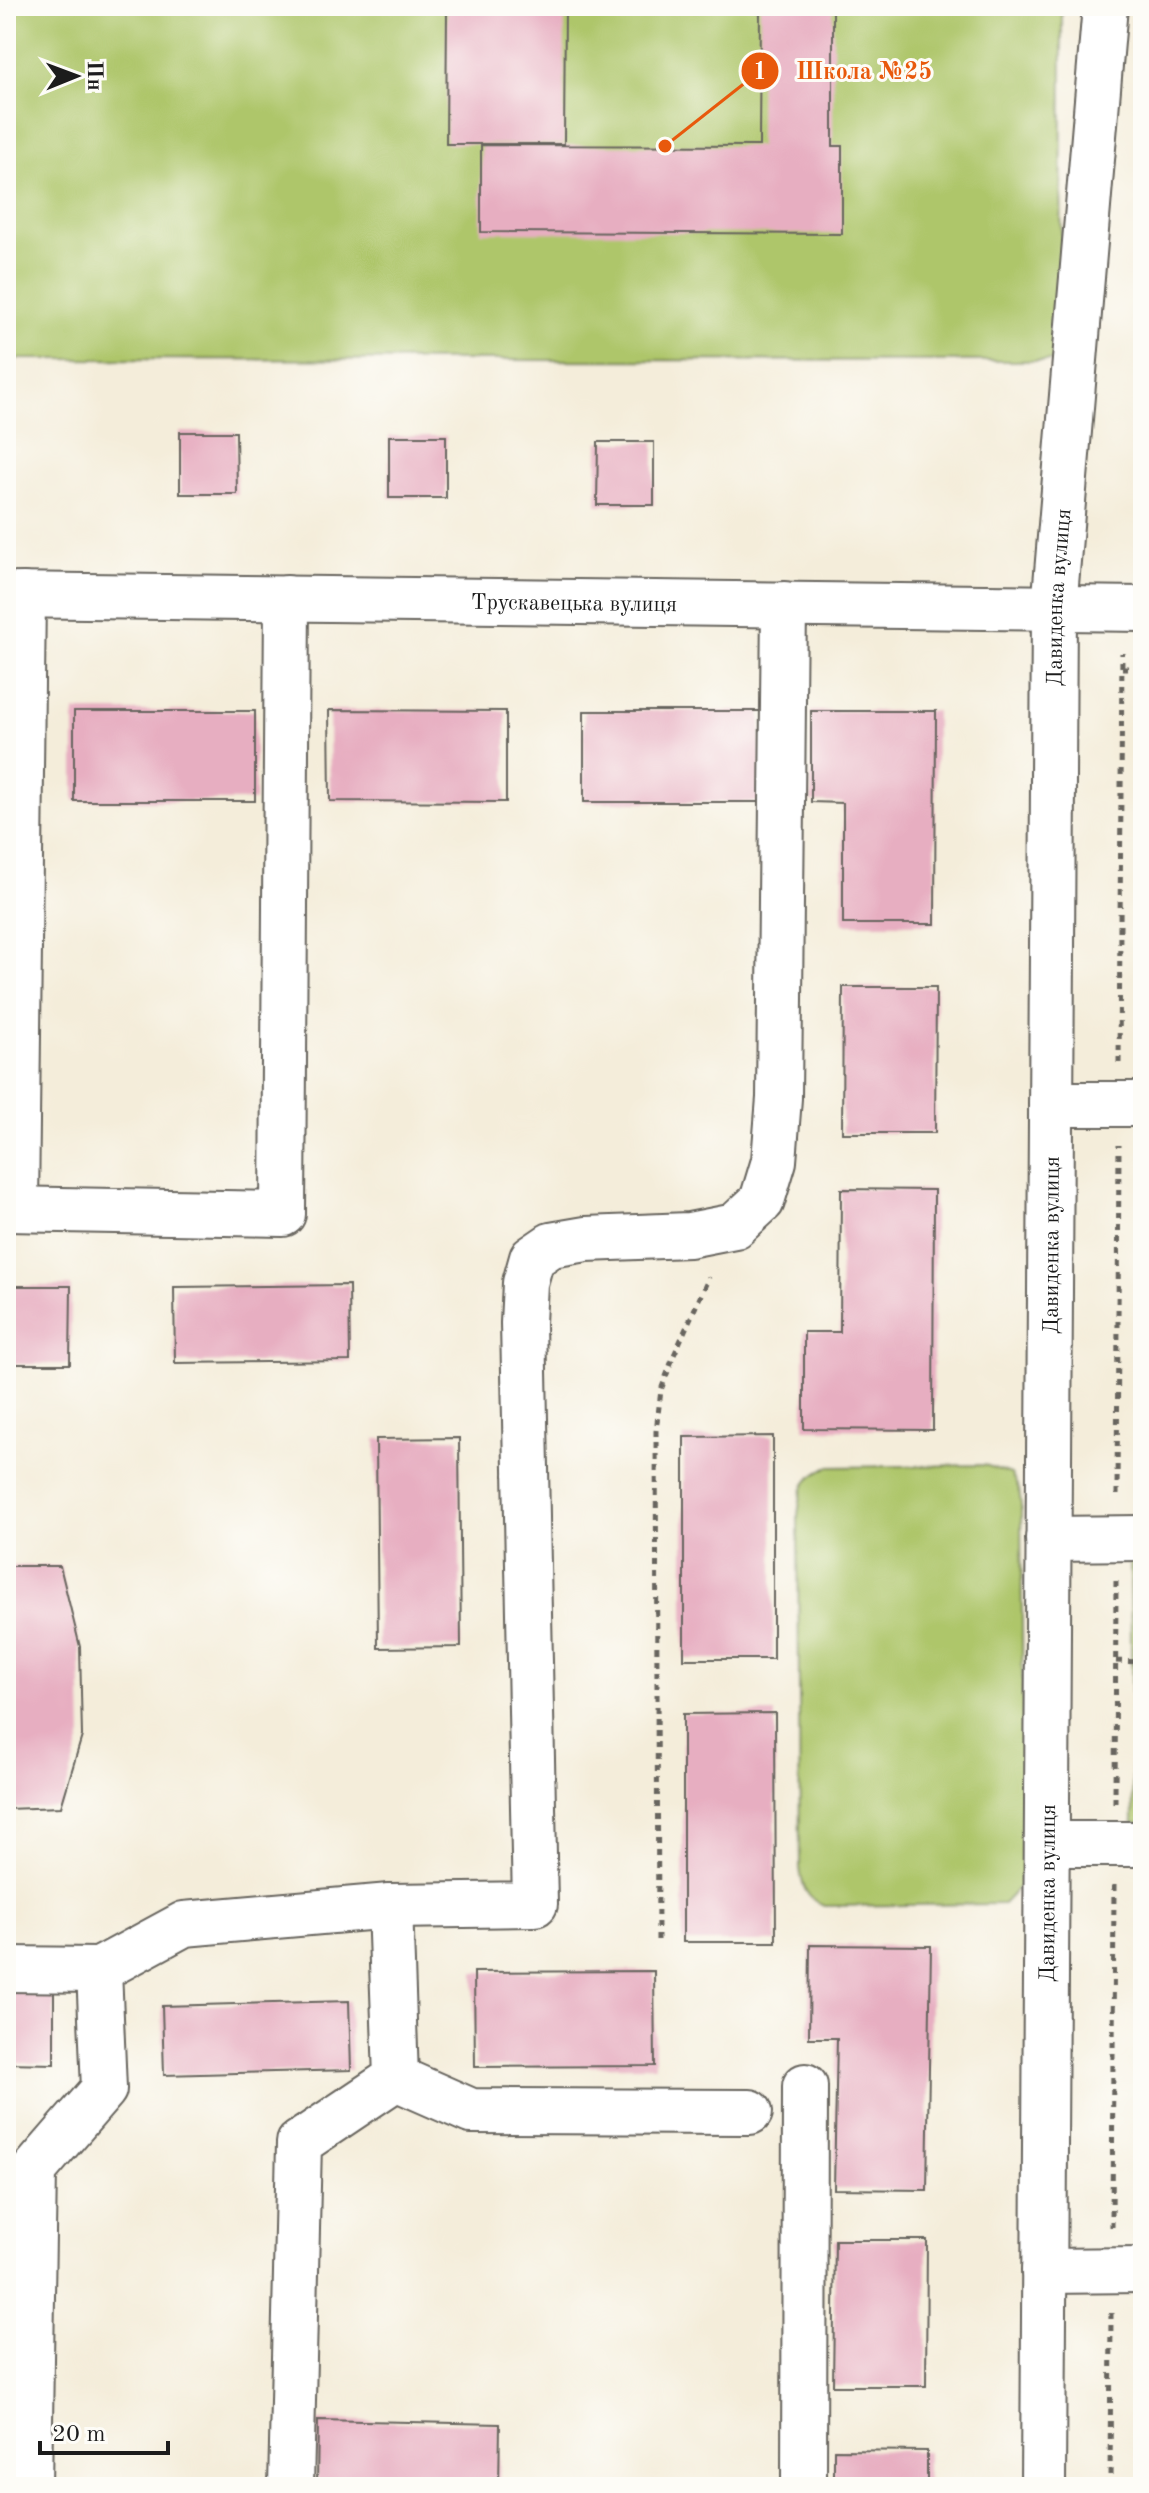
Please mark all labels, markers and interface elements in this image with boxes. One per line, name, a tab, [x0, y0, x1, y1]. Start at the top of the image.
north arrow	[36, 36, 116, 116]
callout: Школа №25	[740, 47, 948, 95]
text: Пн	[83, 60, 105, 91]
text: Школа №25	[796, 60, 932, 85]
text: 1	[753, 61, 767, 85]
street label: Давиденка вулиця	[1045, 508, 1075, 686]
street label: Трускавецька вулиця	[471, 592, 677, 616]
street label: Давиденка вулиця	[1041, 1156, 1064, 1334]
street label: Давиденка вулиця	[1037, 1804, 1060, 1982]
scale bar	[40, 2405, 168, 2455]
text: 20 m	[52, 2423, 106, 2447]

